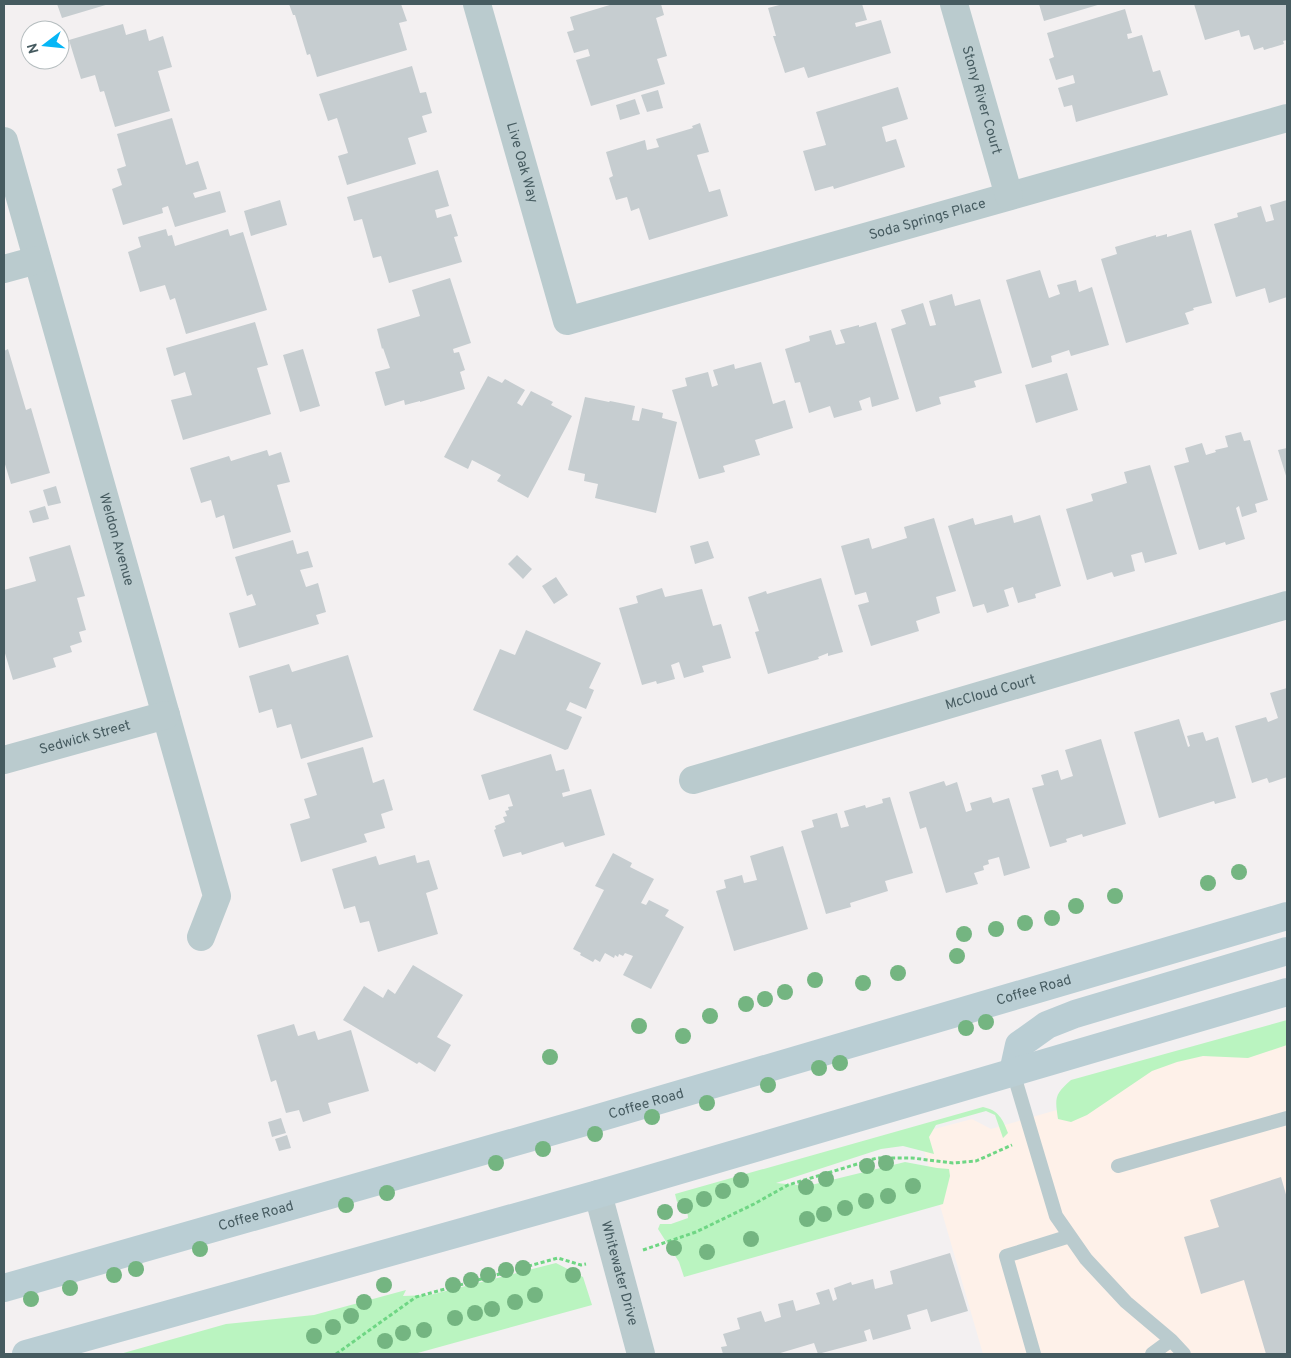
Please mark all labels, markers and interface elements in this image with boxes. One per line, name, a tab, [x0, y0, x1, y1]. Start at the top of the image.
north arrow	[20, 20, 70, 70]
text: N	[24, 41, 44, 55]
street label: Stony River Court	[958, 44, 1005, 156]
street label: Live Oak Way	[503, 120, 542, 205]
street label: Soda Springs Place	[867, 195, 988, 244]
street label: Weldon Avenue	[95, 491, 138, 588]
street label: McCloud Court	[943, 671, 1038, 714]
street label: Sedwick Street	[38, 717, 132, 758]
street label: Coffee Road	[994, 971, 1073, 1009]
street label: Coffee Road	[607, 1085, 686, 1123]
street label: Coffee Road	[216, 1197, 295, 1235]
street label: Whitewater Drive	[597, 1219, 641, 1327]

